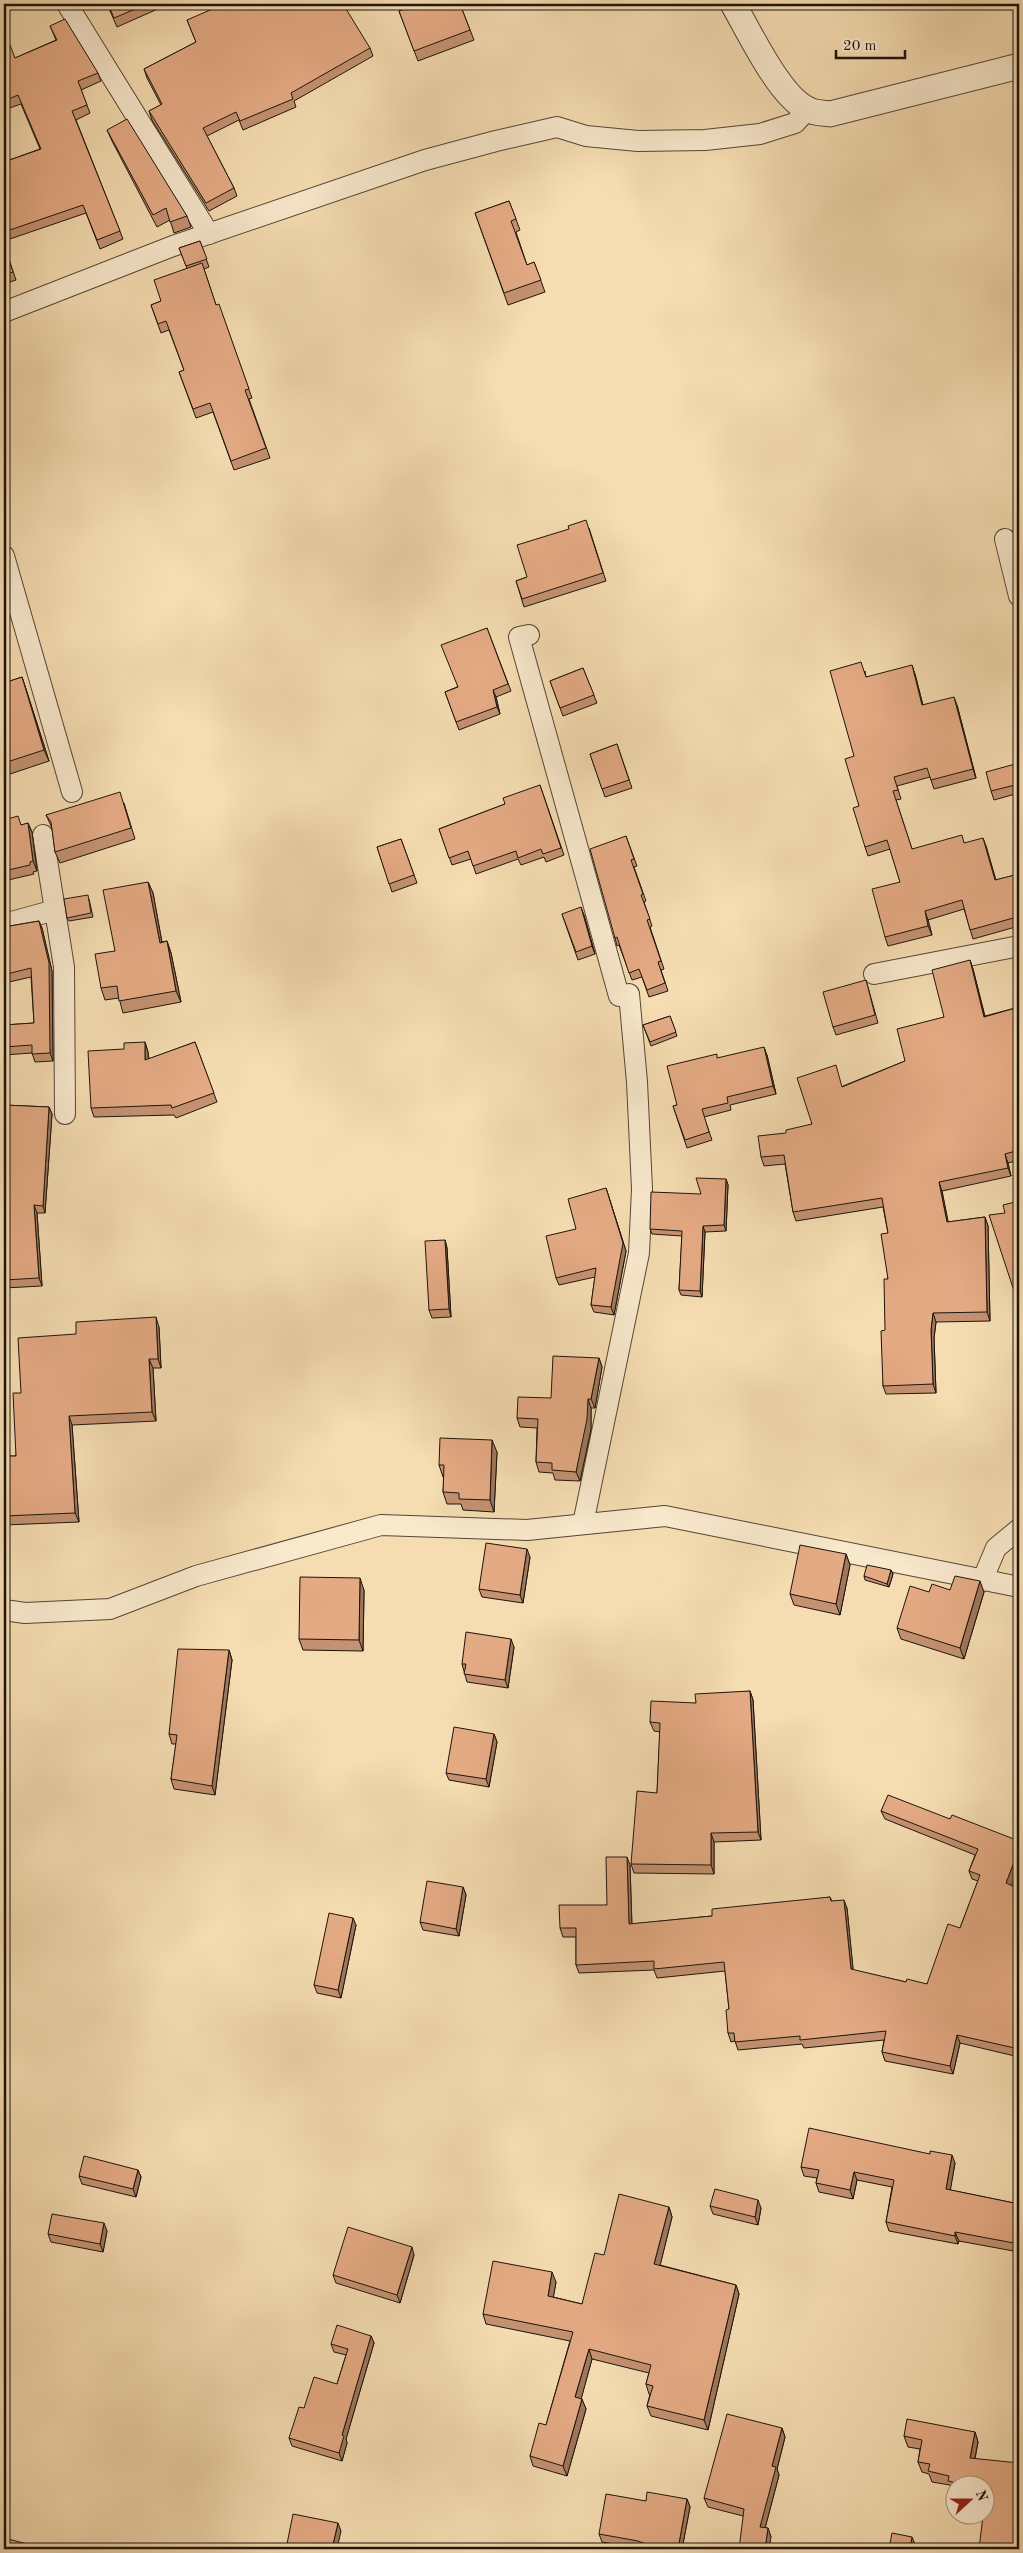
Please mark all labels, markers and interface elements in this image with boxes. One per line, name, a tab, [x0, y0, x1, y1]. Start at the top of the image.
scale bar	[836, 28, 904, 60]
text: 20 m	[843, 39, 877, 54]
north arrow	[946, 2476, 996, 2526]
text: N	[973, 2488, 990, 2503]

